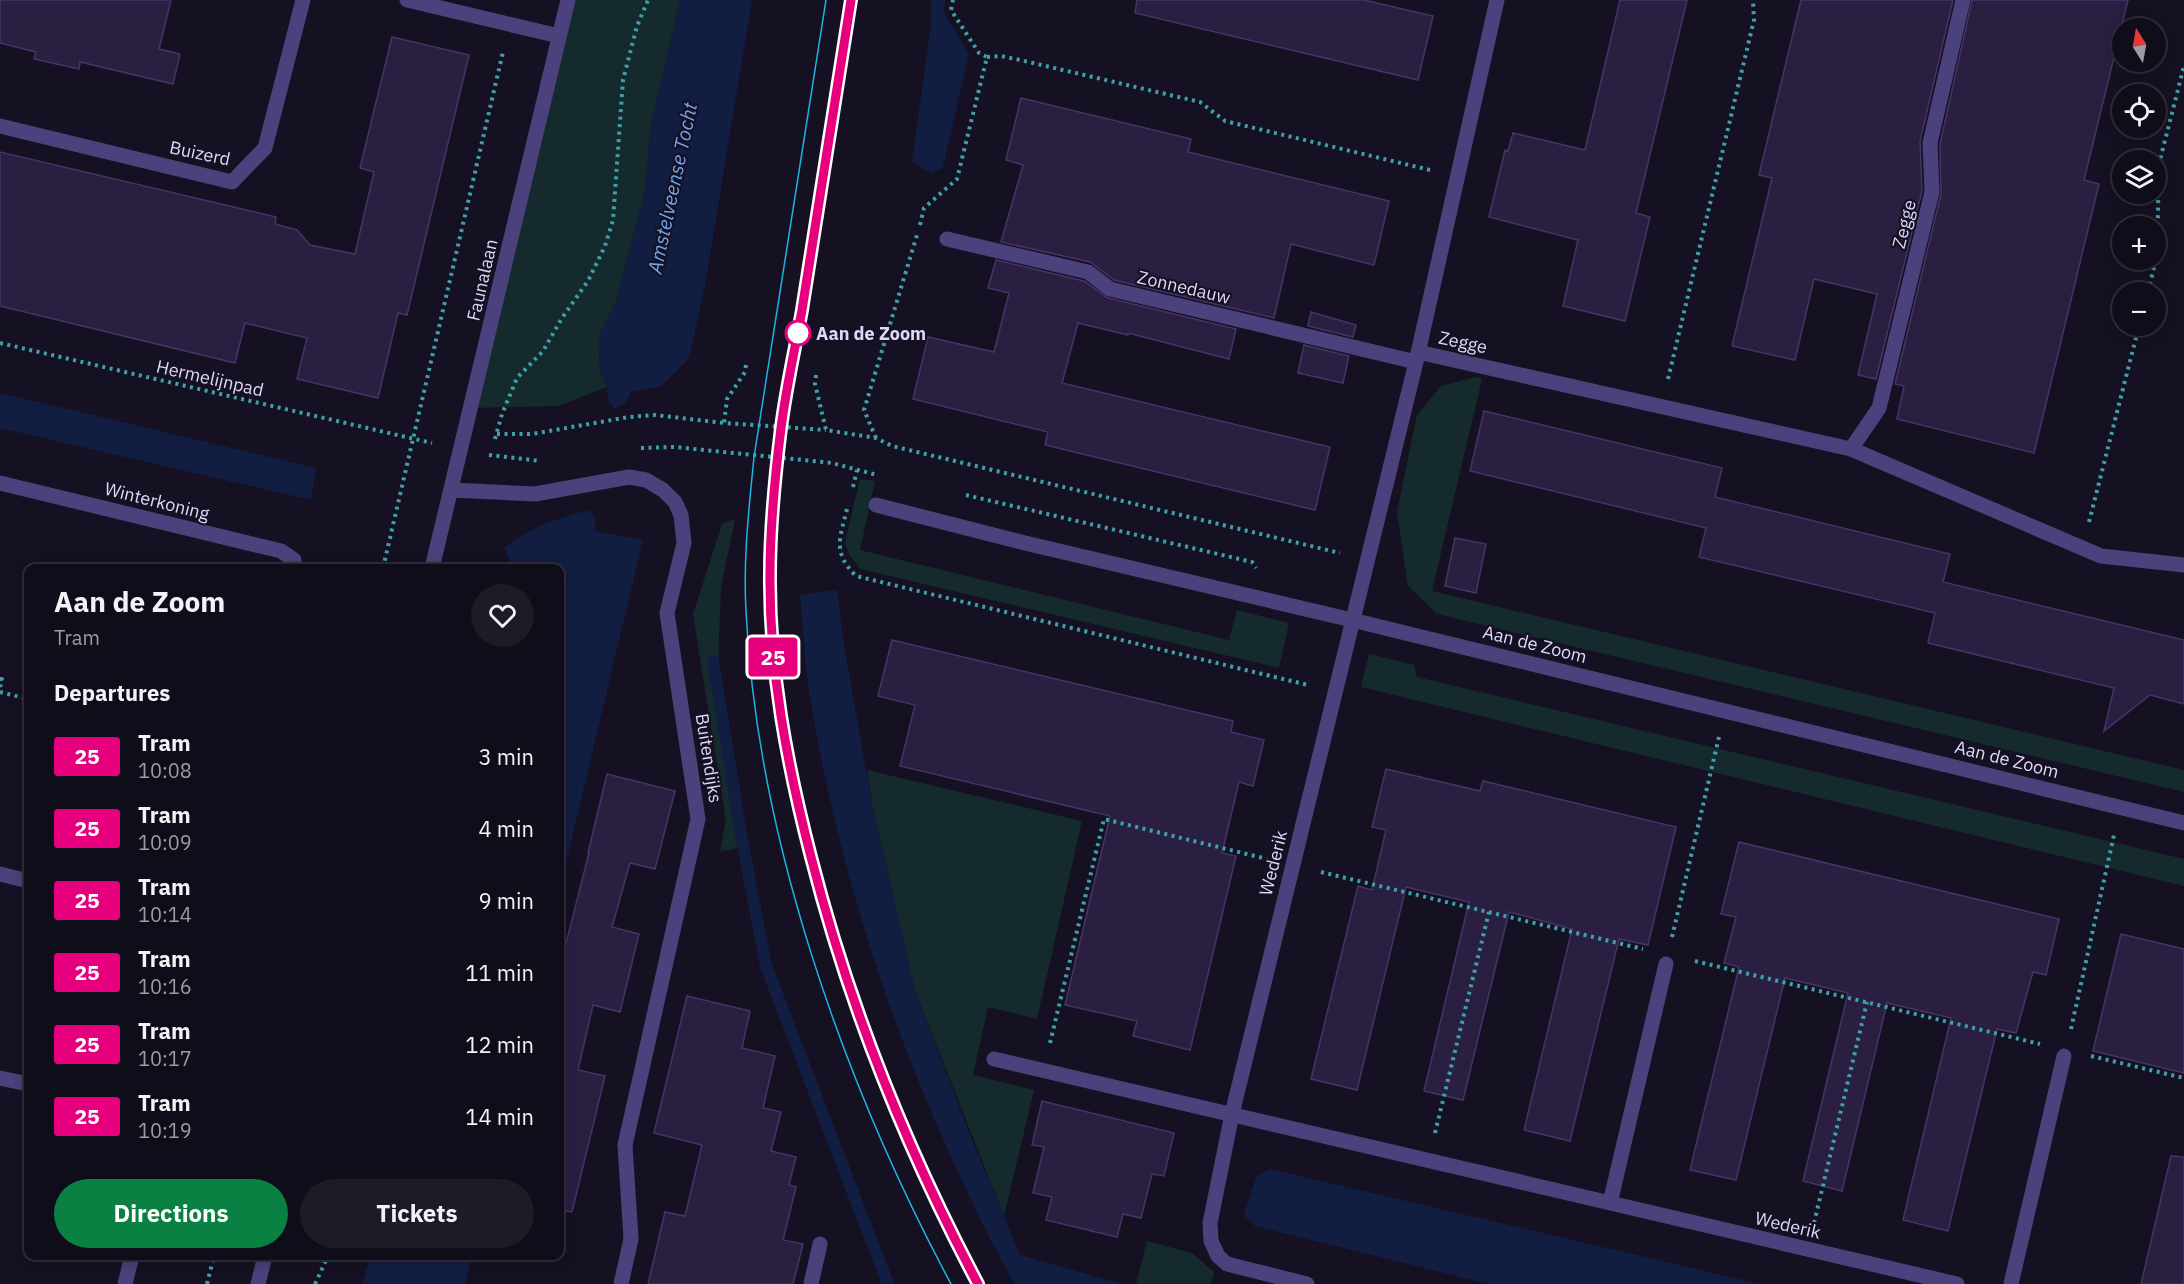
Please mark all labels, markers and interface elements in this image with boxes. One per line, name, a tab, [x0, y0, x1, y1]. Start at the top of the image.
north arrow	[2112, 18, 2166, 72]
map controls	[2112, 18, 2166, 336]
button: locate	[2112, 84, 2166, 138]
water label: Amstelveense Tocht	[640, 99, 703, 277]
street label: Buizerd	[168, 135, 232, 171]
button: layers	[2112, 150, 2166, 204]
street label: Zegge	[1887, 197, 1921, 251]
button: +	[2112, 216, 2166, 270]
street label: Faunalaan	[461, 237, 503, 323]
street label: Zonnedauw	[1135, 265, 1233, 309]
button: −	[2112, 282, 2166, 336]
marker: Aan de Zoom	[785, 320, 811, 346]
place label: Aan de Zoom	[816, 322, 926, 345]
street label: Zegge	[1437, 326, 1489, 358]
street label: Hermelijnpad	[154, 354, 266, 402]
street label: Winterkoning	[102, 477, 212, 525]
text: Aan de Zoom	[54, 583, 225, 620]
button: heart	[471, 584, 534, 647]
street label: Aan de Zoom	[1481, 620, 1589, 668]
text: Tram	[54, 624, 100, 651]
line badge: 25	[746, 638, 800, 676]
text: 25	[760, 643, 786, 671]
text: Departures	[54, 678, 170, 707]
street label: Buitendijks	[691, 712, 727, 804]
text: Tram	[138, 728, 191, 757]
street label: Aan de Zoom	[1953, 735, 2061, 783]
text: 25	[74, 742, 100, 770]
text: 3 min	[478, 742, 534, 771]
text: 10:08	[138, 757, 192, 784]
text: Tram	[138, 800, 191, 829]
text: 25	[74, 814, 100, 842]
text: 4 min	[478, 814, 534, 843]
street label: Wederik	[1254, 827, 1292, 898]
text: 10:09	[138, 829, 192, 856]
text: Tram	[138, 872, 191, 901]
text: 25	[74, 886, 100, 914]
text: 9 min	[478, 886, 534, 915]
text: 10:14	[138, 901, 192, 928]
text: Tram	[138, 944, 191, 973]
text: 25	[74, 958, 100, 986]
text: 11 min	[465, 958, 534, 987]
text: 10:16	[138, 973, 192, 1000]
text: Tram	[138, 1016, 191, 1045]
text: 25	[74, 1030, 100, 1058]
text: 12 min	[465, 1030, 534, 1059]
text: 10:17	[138, 1045, 192, 1072]
text: Tram	[138, 1088, 191, 1117]
text: 25	[74, 1102, 100, 1130]
text: 14 min	[465, 1102, 534, 1131]
text: 10:19	[138, 1117, 192, 1144]
button: Directions	[54, 1179, 288, 1248]
button: Tickets	[300, 1179, 534, 1248]
street label: Wederik	[1753, 1206, 1824, 1244]

